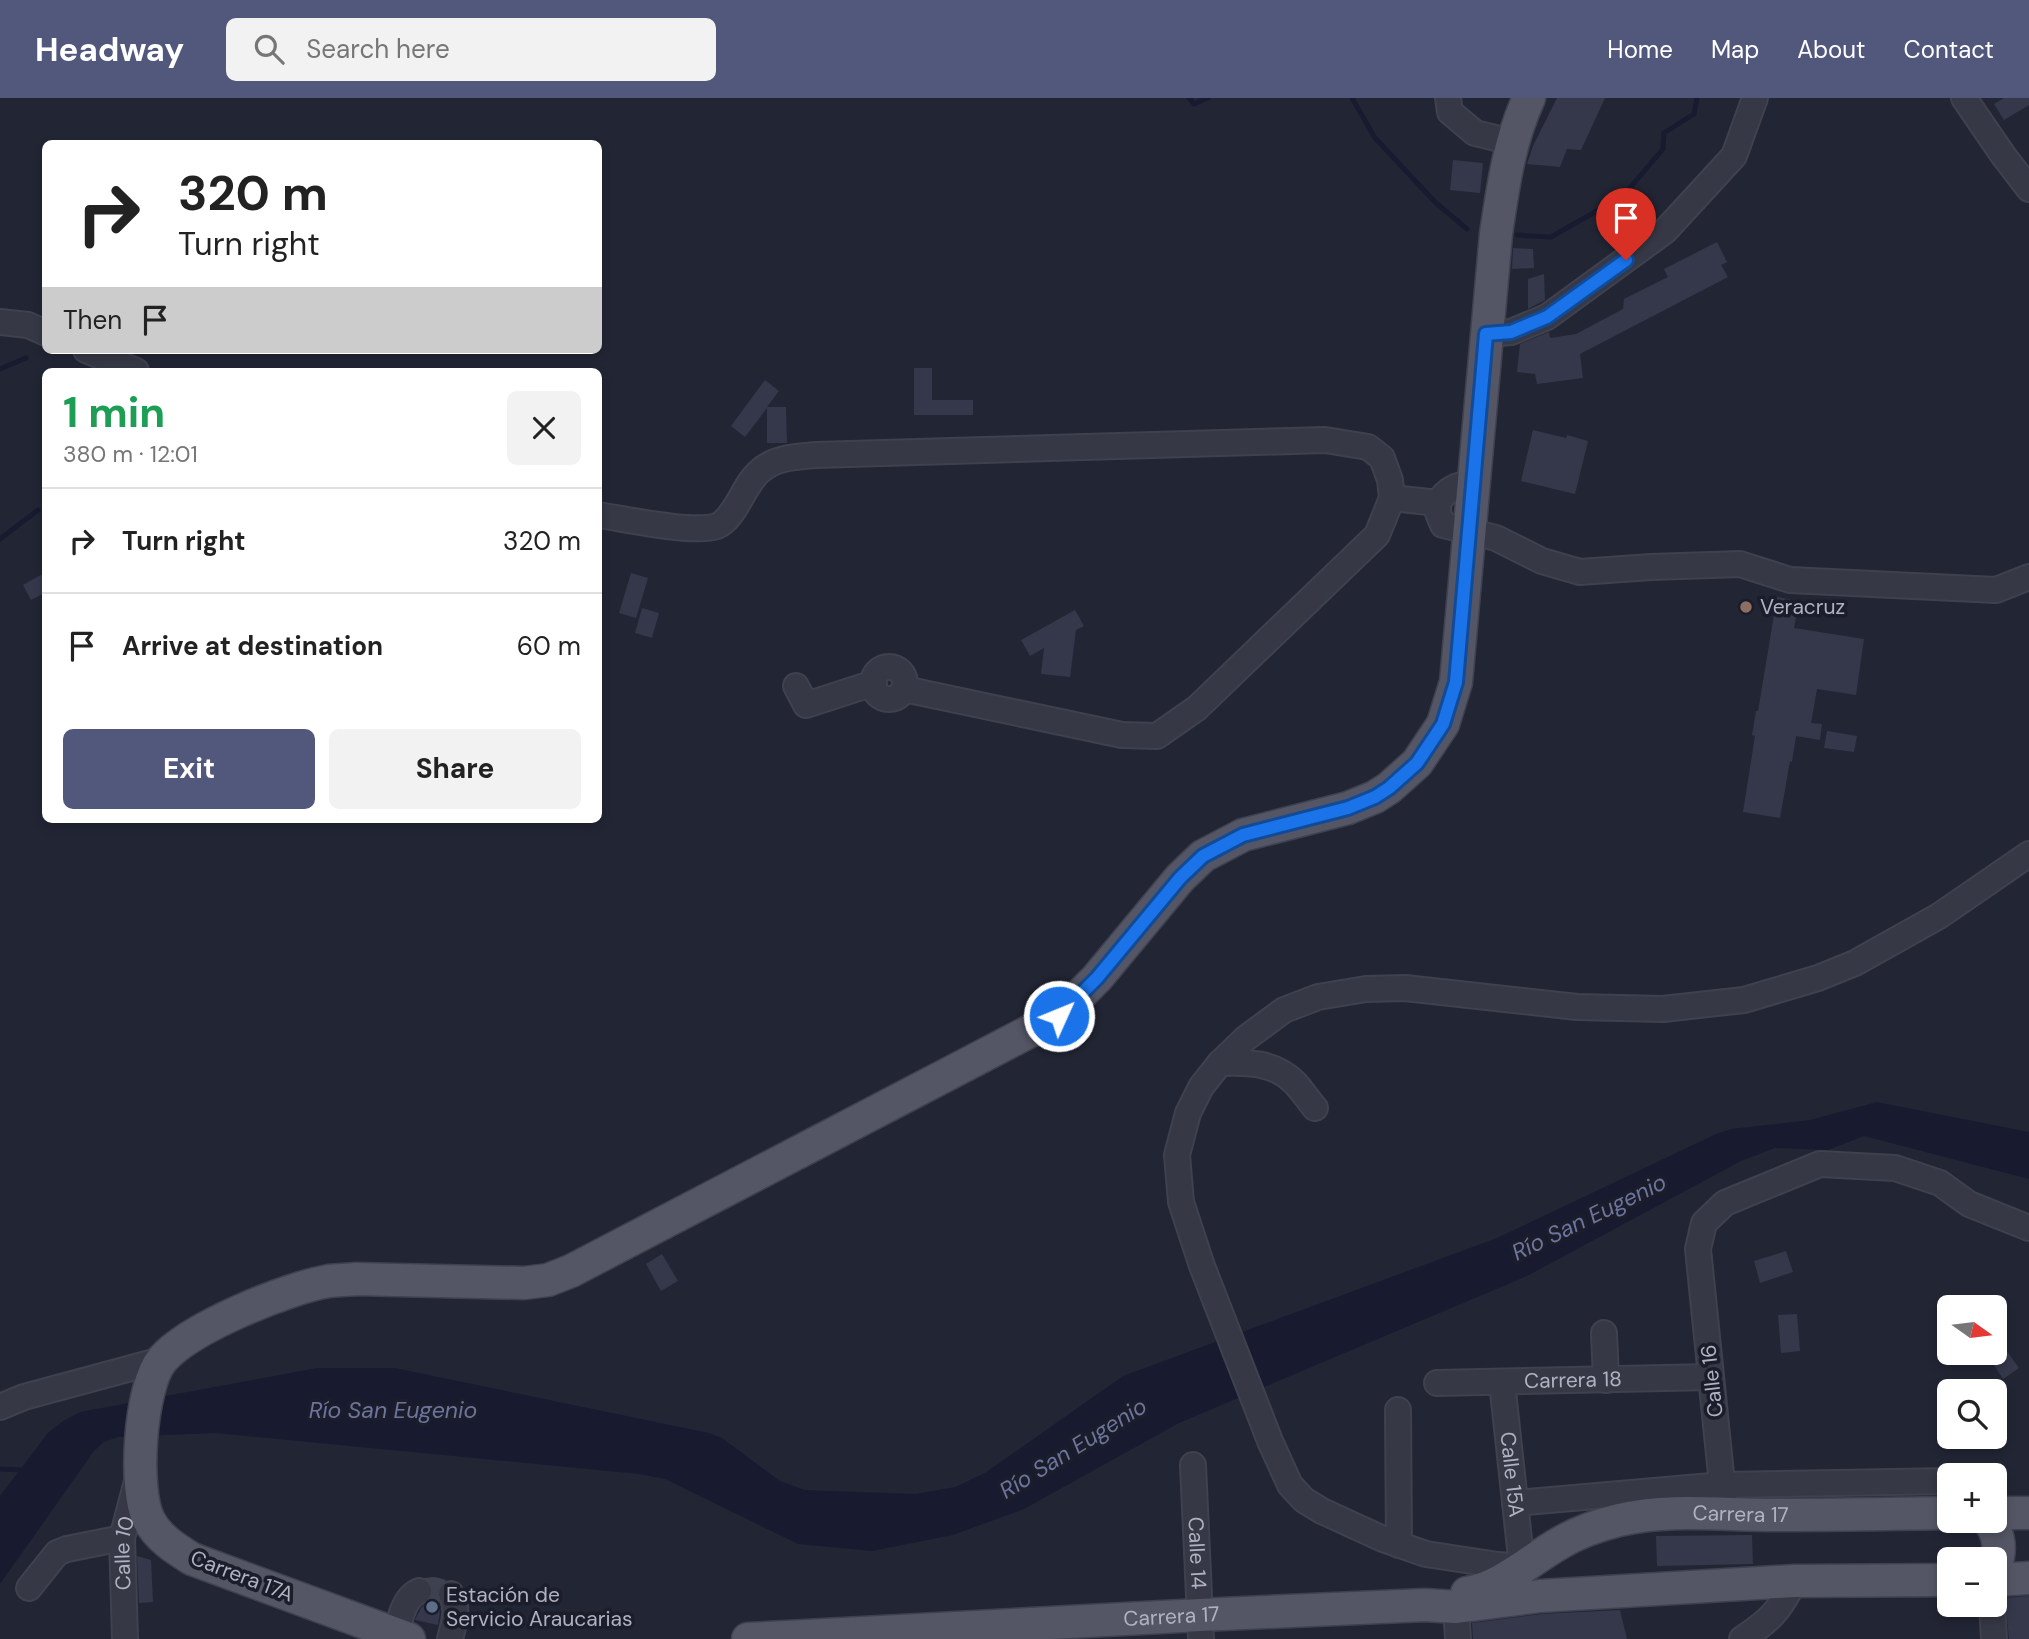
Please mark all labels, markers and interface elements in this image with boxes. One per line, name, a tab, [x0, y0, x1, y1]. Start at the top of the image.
search box	[226, 18, 716, 81]
text: Headway	[35, 28, 184, 71]
icon: search	[250, 30, 288, 68]
text: Search here	[306, 32, 450, 66]
text: Home	[1607, 34, 1673, 65]
text: Map	[1711, 34, 1759, 65]
text: About	[1797, 34, 1866, 65]
text: Contact	[1904, 34, 1994, 65]
text: 320 m	[178, 161, 328, 225]
icon: right	[63, 168, 154, 259]
pin	[1596, 188, 1656, 260]
icon: arrive	[1607, 199, 1645, 237]
text: Turn right	[178, 223, 320, 265]
icon: arrive	[136, 301, 174, 339]
text: Then	[63, 303, 122, 337]
text: 1 min	[63, 385, 165, 440]
button: close	[507, 391, 581, 465]
text: 380 m · 12:01	[63, 439, 198, 469]
icon: right	[63, 522, 101, 560]
text: Turn right	[122, 524, 246, 558]
text: 320 m	[503, 524, 581, 558]
place label: Veracruz	[1760, 593, 1845, 621]
marker: Veracruz	[1738, 599, 1754, 615]
icon: arrive	[63, 627, 101, 665]
text: Arrive at destination	[122, 629, 383, 663]
text: 60 m	[517, 629, 581, 663]
button: Exit	[63, 729, 315, 809]
button: Share	[329, 729, 581, 809]
position arrow	[1022, 979, 1096, 1053]
water label: Río San Eugenio	[1507, 1167, 1671, 1267]
north arrow	[1937, 1295, 2007, 1365]
map controls	[1937, 1295, 2007, 1617]
street label: Calle 16	[1694, 1343, 1730, 1419]
street label: Carrera 18	[1524, 1365, 1622, 1395]
button: search	[1937, 1379, 2007, 1449]
water label: Río San Eugenio	[994, 1391, 1152, 1505]
water label: Río San Eugenio	[309, 1395, 477, 1425]
street label: Calle 15A	[1493, 1430, 1531, 1519]
button: +	[1937, 1463, 2007, 1533]
street label: Carrera 17	[1692, 1499, 1789, 1529]
street label: Calle 10	[108, 1513, 141, 1591]
street label: Calle 14	[1181, 1516, 1213, 1590]
street label: Carrera 17A	[186, 1544, 298, 1608]
button: −	[1937, 1547, 2007, 1617]
place label: Estación de Servicio Araucarias	[446, 1581, 632, 1633]
marker: Estación de Servicio Araucarias	[424, 1599, 440, 1615]
street label: Carrera 17	[1123, 1600, 1220, 1633]

